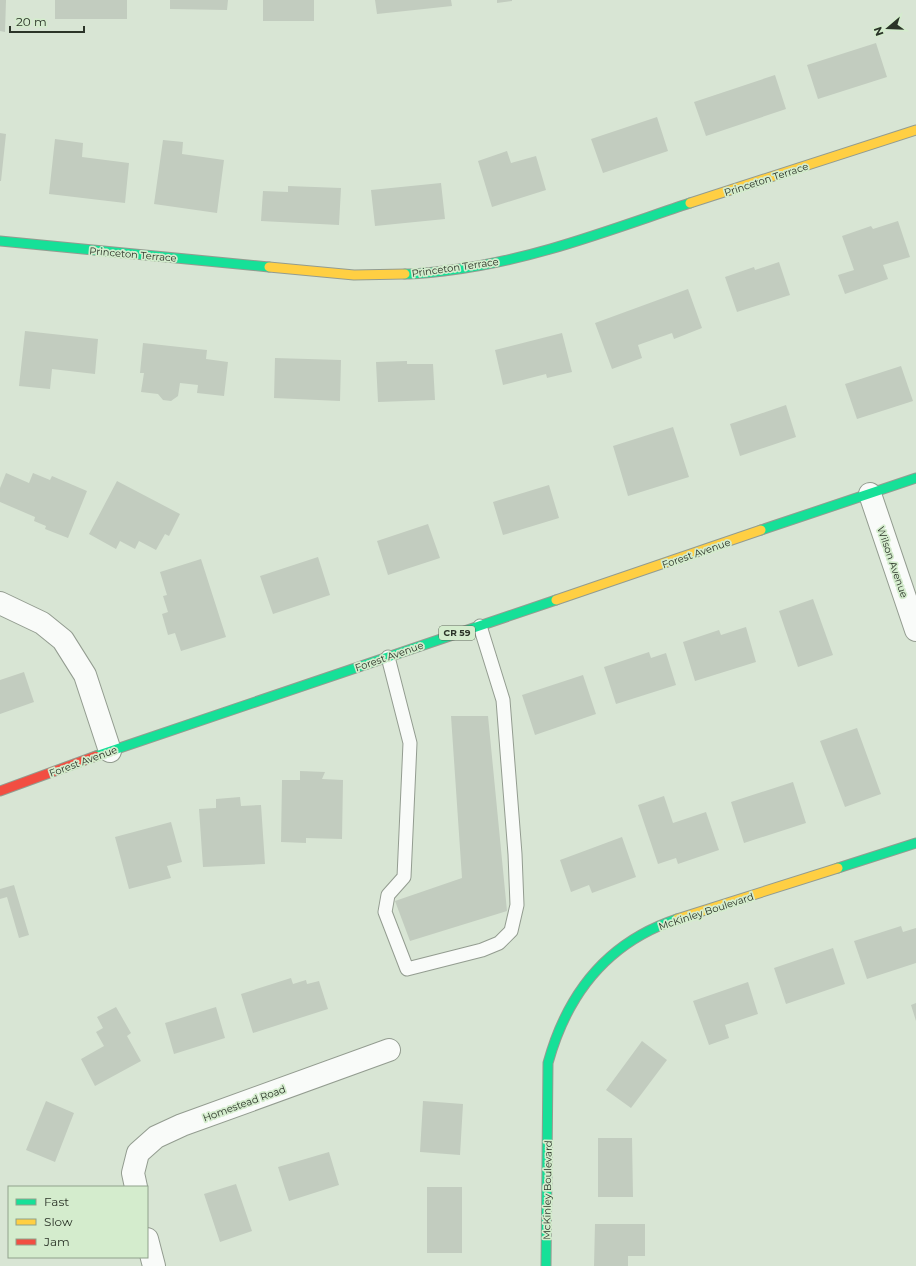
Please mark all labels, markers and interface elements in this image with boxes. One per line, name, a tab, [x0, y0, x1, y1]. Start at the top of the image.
scale bar	[10, 8, 84, 34]
north arrow	[868, 8, 908, 48]
text: 20 m	[16, 14, 47, 29]
text: N	[870, 25, 887, 38]
street label: Princeton Terrace	[722, 160, 810, 199]
street label: Princeton Terrace	[89, 244, 177, 265]
street label: Princeton Terrace	[411, 255, 499, 280]
street label: Wilson Avenue	[874, 525, 911, 600]
street label: Forest Avenue	[660, 536, 732, 571]
road number: CR 59	[439, 626, 475, 640]
street label: Forest Avenue	[353, 639, 425, 674]
street label: Forest Avenue	[47, 743, 119, 780]
street label: McKinley Boulevard	[657, 890, 755, 933]
street label: Homestead Road	[201, 1082, 287, 1124]
street label: McKinley Boulevard	[540, 1140, 555, 1240]
legend	[8, 1186, 148, 1258]
text: Fast	[44, 1194, 69, 1209]
text: Slow	[44, 1214, 73, 1229]
text: Jam	[43, 1234, 70, 1249]

